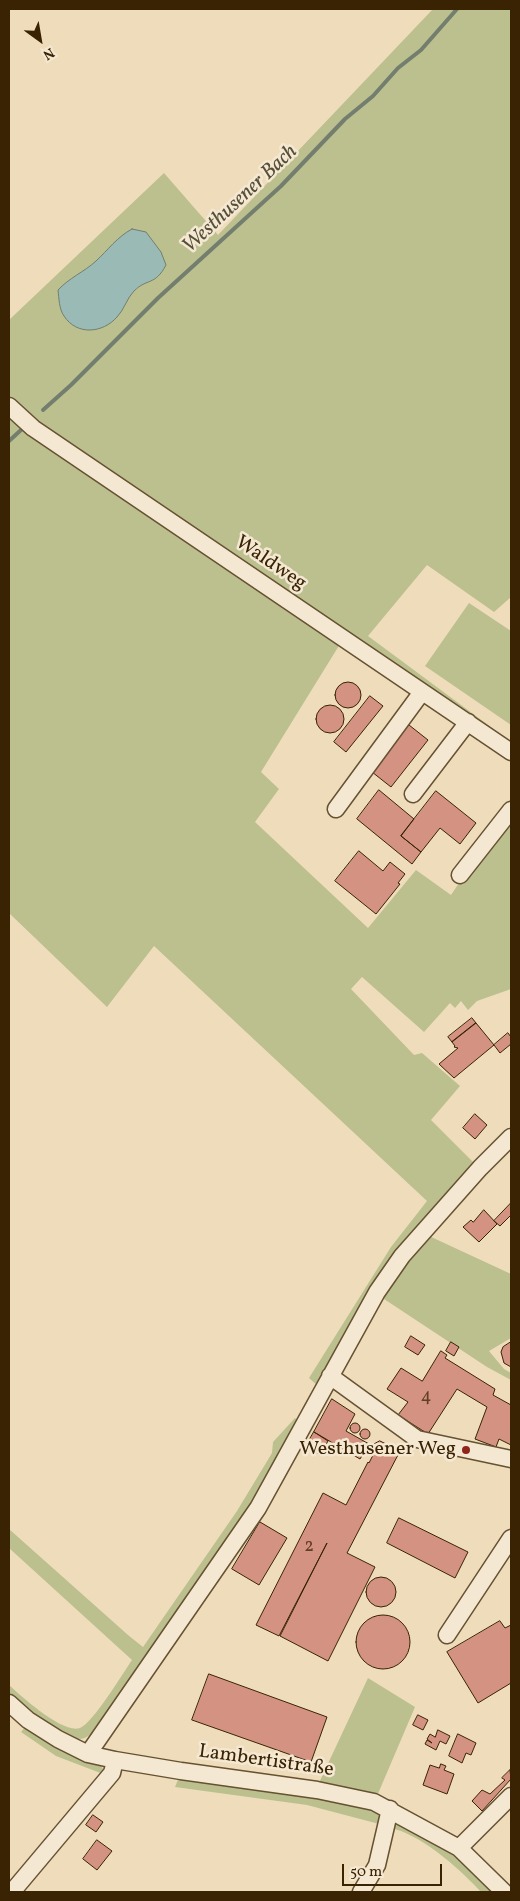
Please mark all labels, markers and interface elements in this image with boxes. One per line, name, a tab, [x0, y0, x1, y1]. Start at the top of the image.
north arrow	[15, 15, 65, 65]
text: N	[39, 42, 58, 64]
water label: Westhusener Bach	[178, 140, 304, 260]
street label: Waldweg	[230, 531, 310, 597]
house number: 4	[421, 1387, 431, 1409]
place label: Westhusener Weg	[299, 1438, 456, 1462]
marker: Westhusener Weg	[460, 1444, 472, 1456]
house number: 2	[304, 1537, 314, 1559]
street label: Lambertistraße	[197, 1741, 335, 1783]
scale bar	[345, 1854, 445, 1886]
text: 50 m	[350, 1862, 382, 1883]

